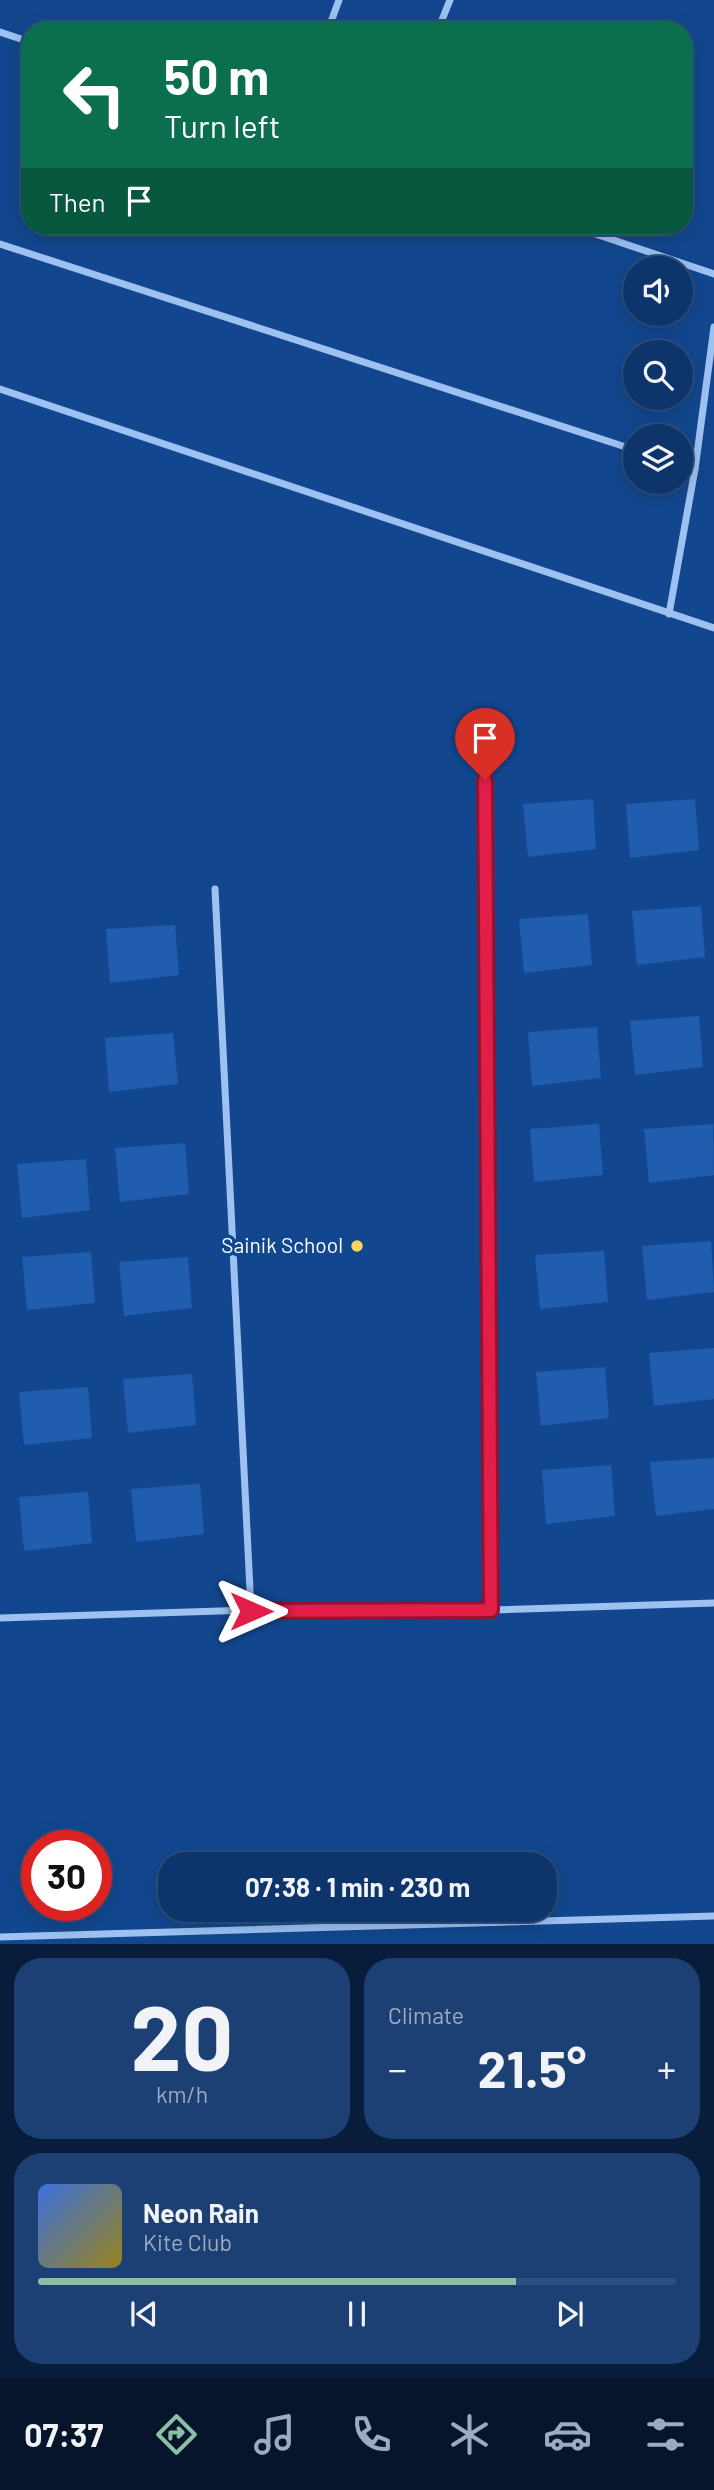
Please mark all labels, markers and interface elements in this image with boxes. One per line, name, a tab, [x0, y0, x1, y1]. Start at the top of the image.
text: 50 m	[164, 46, 269, 105]
icon: left	[49, 49, 140, 140]
text: Turn left	[164, 106, 281, 144]
icon: arrive	[120, 182, 158, 220]
text: Then	[49, 186, 106, 217]
map controls	[623, 256, 693, 494]
button: sound	[623, 256, 693, 326]
button: search	[623, 340, 693, 410]
button: layers	[623, 424, 693, 494]
pin	[455, 708, 515, 780]
icon: arrive	[466, 719, 504, 757]
place label: Sainik School	[221, 1232, 343, 1257]
marker: Sainik School	[349, 1238, 365, 1254]
position arrow	[214, 1574, 288, 1648]
speed limit sign: 30	[21, 1830, 112, 1921]
text: 07:38 · 1 min · 230 m	[245, 1871, 470, 1902]
text: 20	[131, 1980, 233, 2089]
text: Climate	[388, 2001, 464, 2029]
text: 21.5°	[478, 2036, 586, 2098]
text: −	[388, 2045, 407, 2091]
text: +	[657, 2045, 676, 2091]
text: km/h	[156, 2080, 208, 2108]
text: Neon Rain	[143, 2197, 259, 2228]
text: Kite Club	[143, 2228, 232, 2256]
icon: previous	[125, 2295, 163, 2333]
icon: pause	[338, 2295, 376, 2333]
icon: next	[551, 2295, 589, 2333]
icon: directions	[152, 2410, 201, 2459]
icon: music	[250, 2410, 299, 2459]
icon: phone	[347, 2410, 396, 2459]
icon: climate	[445, 2410, 494, 2459]
icon: car	[543, 2410, 592, 2459]
icon: filters	[641, 2410, 690, 2459]
text: 07:37	[24, 2415, 103, 2453]

